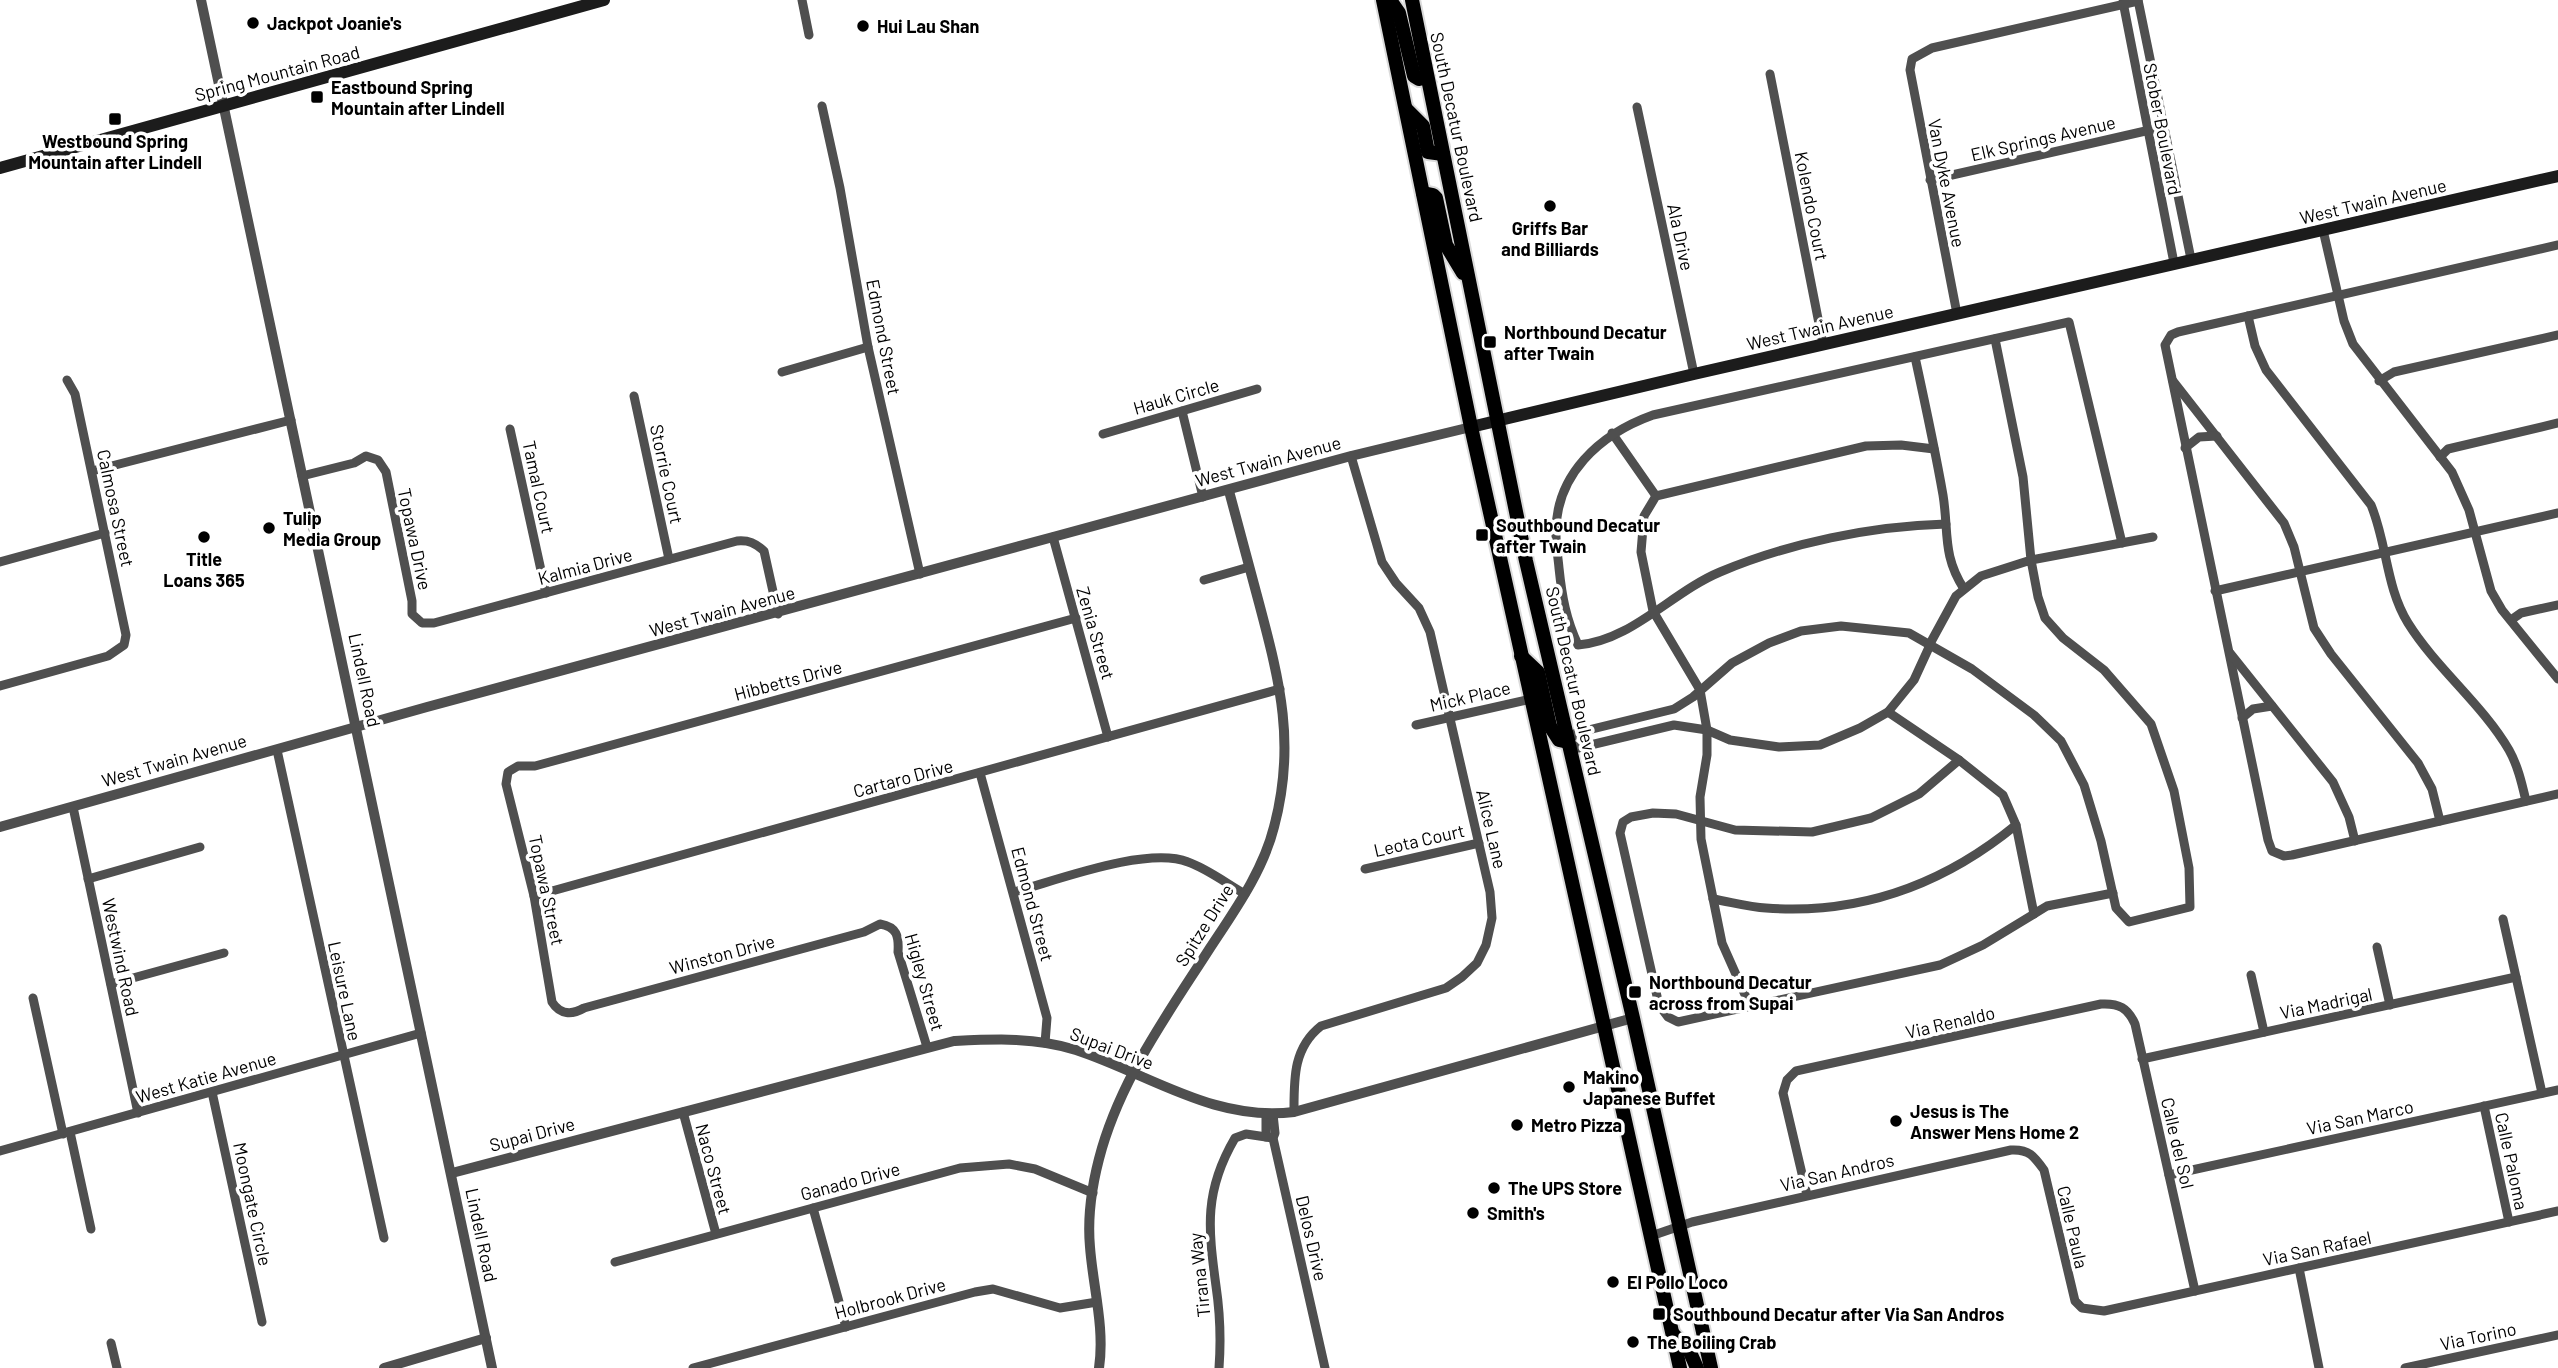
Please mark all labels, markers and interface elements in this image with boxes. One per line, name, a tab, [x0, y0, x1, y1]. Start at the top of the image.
place label: Jackpot Joanie's	[267, 12, 402, 34]
marker: Jackpot Joanie's	[245, 15, 261, 31]
place label: Hui Lau Shan	[877, 15, 979, 37]
marker: Hui Lau Shan	[855, 18, 871, 34]
street label: South Decatur Boulevard	[1426, 30, 1488, 224]
street label: Spring Mountain Road	[192, 40, 362, 106]
street label: Stober Boulevard	[2139, 61, 2187, 197]
place label: Eastbound Spring Mountain after Lindell	[331, 76, 505, 119]
marker: Eastbound Spring Mountain after Lindell	[309, 89, 325, 105]
marker: Westbound Spring Mountain after Lindell	[107, 111, 123, 127]
street label: Elk Springs Avenue	[1968, 111, 2118, 165]
street label: Van Dyke Avenue	[1924, 117, 1970, 249]
place label: Westbound Spring Mountain after Lindell	[28, 130, 202, 173]
street label: Kolendo Court	[1791, 150, 1833, 262]
street label: West Twain Avenue	[2298, 173, 2448, 229]
marker: Griffs Bar and Billiards	[1542, 198, 1558, 214]
street label: Ala Drive	[1663, 201, 1699, 273]
place label: Griffs Bar and Billiards	[1501, 217, 1599, 260]
street label: Edmond Street	[862, 277, 906, 397]
street label: West Twain Avenue	[1745, 299, 1895, 355]
place label: Northbound Decatur after Twain	[1504, 321, 1667, 364]
marker: Northbound Decatur after Twain	[1482, 334, 1498, 350]
street label: Hauk Circle	[1131, 373, 1221, 419]
street label: Storrie Court	[646, 422, 688, 526]
street label: West Twain Avenue	[1193, 431, 1343, 491]
street label: Tamal Court	[518, 438, 560, 536]
street label: Calmosa Street	[93, 447, 139, 569]
street label: Topawa Drive	[393, 486, 437, 592]
place label: Tulip Media Group	[283, 507, 381, 550]
place label: Southbound Decatur after Twain	[1496, 514, 1660, 557]
marker: Tulip Media Group	[261, 520, 277, 536]
marker: Southbound Decatur after Twain	[1474, 527, 1490, 543]
marker: Title Loans 365	[196, 529, 212, 545]
street label: Kalmia Drive	[535, 543, 635, 589]
place label: Title Loans 365	[163, 548, 245, 591]
street label: West Twain Avenue	[647, 581, 797, 641]
street label: Zenia Street	[1072, 584, 1120, 682]
street label: South Decatur Boulevard	[1542, 584, 1606, 778]
street label: Lindell Road	[344, 631, 386, 729]
street label: Hibbetts Drive	[732, 655, 844, 705]
street label: Mick Place	[1427, 676, 1513, 716]
street label: West Twain Avenue	[99, 729, 249, 791]
street label: Cartaro Drive	[851, 754, 955, 802]
street label: Alice Lane	[1472, 787, 1512, 871]
street label: Leota Court	[1371, 819, 1467, 861]
street label: Topawa Street	[525, 833, 569, 947]
street label: Edmond Street	[1007, 844, 1059, 964]
street label: Spitze Drive	[1170, 880, 1238, 970]
street label: Westwind Road	[98, 896, 144, 1018]
street label: Winston Drive	[667, 929, 777, 979]
street label: Higley Street	[901, 931, 949, 1033]
street label: Leisure Lane	[324, 939, 366, 1043]
place label: Northbound Decatur across from Supai	[1649, 971, 1812, 1014]
street label: Via Madrigal	[2278, 982, 2374, 1024]
marker: Northbound Decatur across from Supai	[1627, 984, 1643, 1000]
street label: Via Renaldo	[1903, 1001, 1997, 1043]
street label: Supai Drive	[1067, 1022, 1157, 1074]
street label: West Katie Avenue	[133, 1046, 279, 1108]
place label: Makino Japanese Buffet	[1583, 1066, 1716, 1109]
marker: Makino Japanese Buffet	[1561, 1079, 1577, 1095]
street label: Calle del Sol	[2157, 1095, 2199, 1191]
street label: Via San Marco	[2305, 1095, 2415, 1139]
place label: Jesus is The Answer Mens Home 2	[1910, 1100, 2079, 1143]
street label: Calle Paloma	[2491, 1110, 2533, 1212]
street label: Supai Drive	[487, 1112, 577, 1156]
marker: Jesus is The Answer Mens Home 2	[1888, 1113, 1904, 1129]
place label: Metro Pizza	[1531, 1114, 1622, 1136]
marker: Metro Pizza	[1509, 1117, 1525, 1133]
street label: Naco Street	[691, 1121, 737, 1217]
street label: Moongate Circle	[229, 1140, 277, 1268]
street label: Via San Andros	[1778, 1148, 1896, 1196]
street label: Ganado Drive	[798, 1157, 902, 1205]
place label: The UPS Store	[1508, 1177, 1622, 1199]
marker: The UPS Store	[1486, 1180, 1502, 1196]
street label: Calle Paula	[2053, 1183, 2093, 1271]
street label: Lindell Road	[461, 1186, 503, 1284]
street label: Delos Drive	[1291, 1193, 1333, 1283]
place label: Smith's	[1487, 1202, 1545, 1224]
marker: Smith's	[1465, 1205, 1481, 1221]
street label: Via San Rafael	[2261, 1226, 2373, 1270]
street label: Tirana Way	[1184, 1232, 1214, 1318]
place label: El Pollo Loco	[1627, 1271, 1728, 1293]
street label: Holbrook Drive	[832, 1273, 948, 1323]
marker: El Pollo Loco	[1605, 1274, 1621, 1290]
place label: Southbound Decatur after Via San Andros	[1673, 1303, 2004, 1325]
marker: Southbound Decatur after Via San Andros	[1651, 1306, 1667, 1322]
street label: Via Torino	[2438, 1317, 2518, 1355]
place label: The Boiling Crab	[1647, 1331, 1776, 1353]
marker: The Boiling Crab	[1625, 1334, 1641, 1350]

